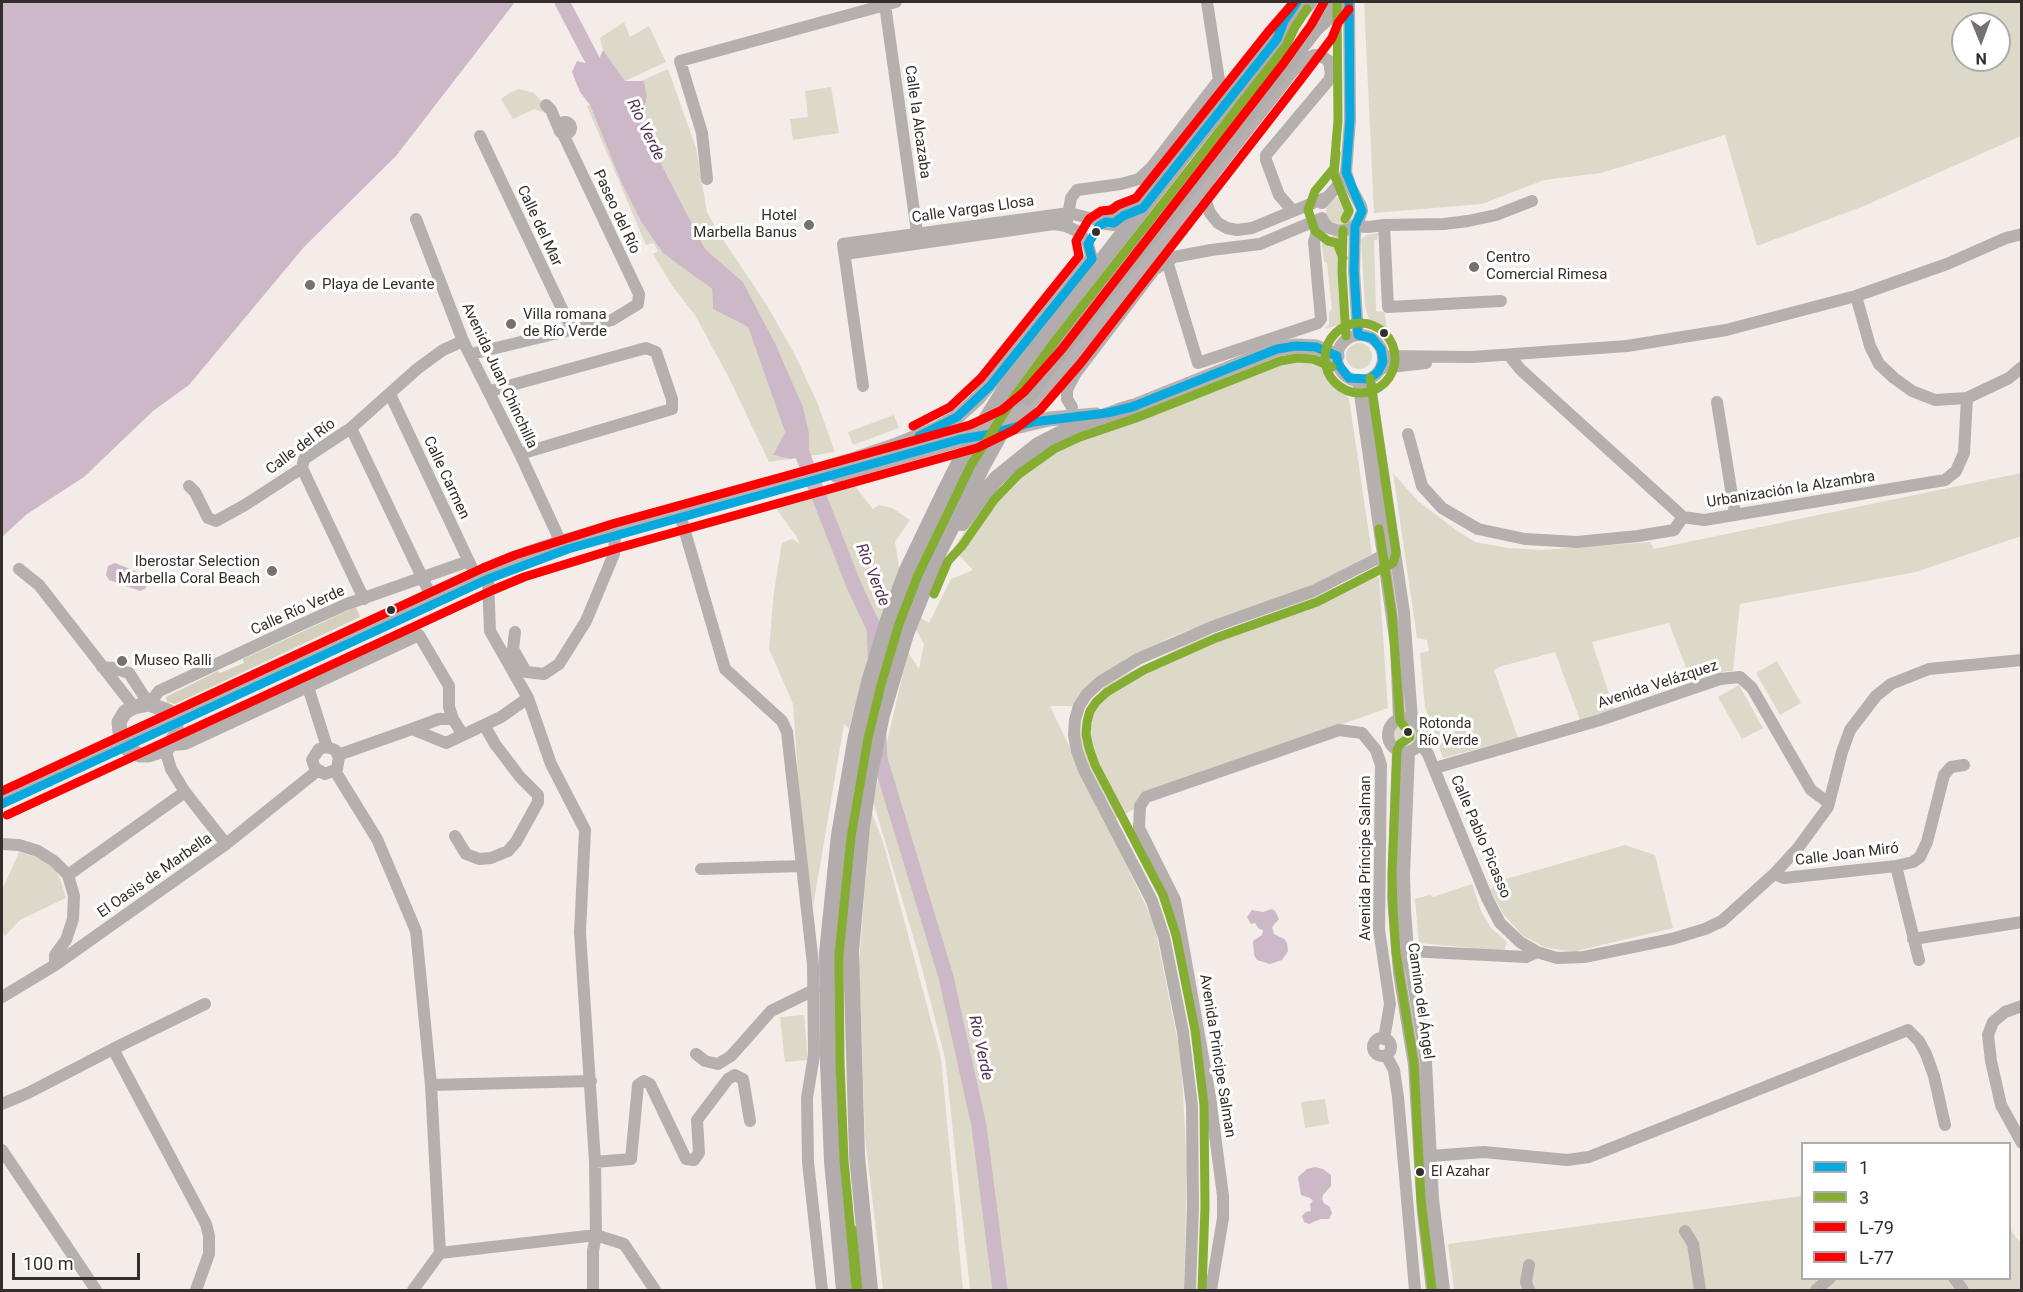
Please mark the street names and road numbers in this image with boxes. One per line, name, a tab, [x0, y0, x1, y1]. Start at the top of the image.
street label: Calle la Alcazaba	[900, 64, 934, 180]
street label: Paseo del Río	[589, 167, 643, 257]
street label: Calle del Mar	[512, 183, 566, 269]
street label: Calle Vargas Llosa	[911, 192, 1035, 228]
street label: Avenida Juan Chinchilla	[457, 300, 541, 452]
street label: Calle del Río	[263, 415, 339, 479]
street label: Calle Carmen	[419, 434, 473, 522]
street label: Urbanización la Alzambra	[1706, 468, 1876, 512]
street label: Calle Río Verde	[248, 582, 348, 640]
street label: Avenida Velázquez	[1596, 657, 1720, 713]
street label: Calle Pablo Picasso	[1446, 773, 1514, 901]
street label: Avenida Príncipe Salman	[1357, 775, 1375, 941]
street label: El Oasis de Marbella	[94, 830, 216, 922]
street label: Calle Joan Miró	[1794, 840, 1900, 870]
street label: Camino del Ángel	[1403, 942, 1437, 1060]
street label: Avenida Principe Salman	[1195, 973, 1239, 1139]

